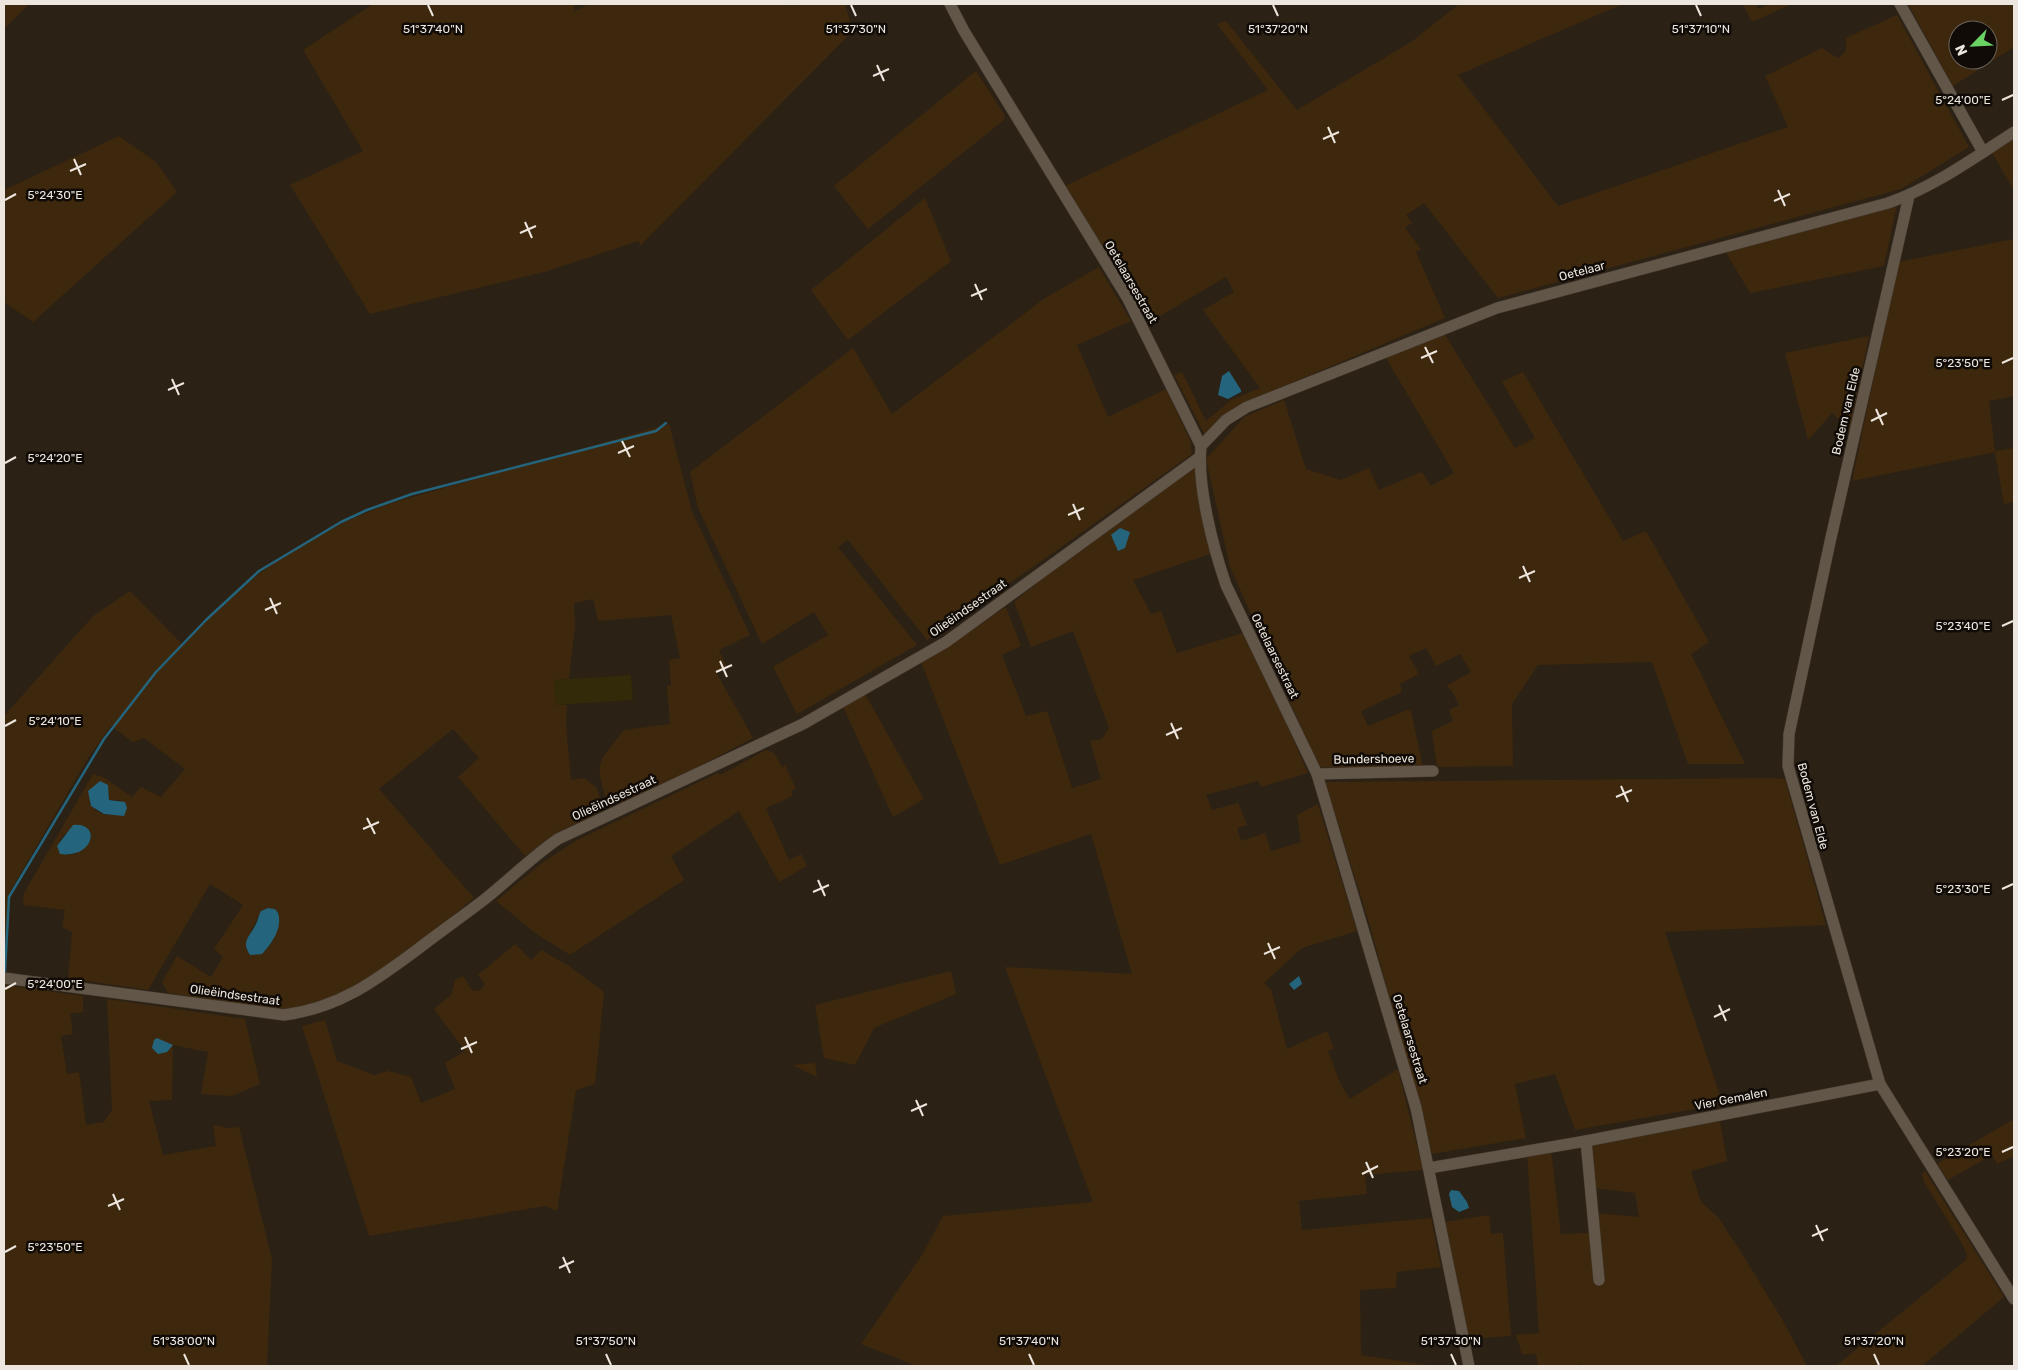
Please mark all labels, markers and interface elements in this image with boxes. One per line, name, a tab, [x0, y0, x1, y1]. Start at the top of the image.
north arrow	[1948, 20, 1998, 70]
text: 51°37'40"N	[403, 22, 463, 36]
text: 51°37'30"N	[826, 22, 886, 36]
text: 51°37'20"N	[1248, 22, 1308, 36]
text: 51°37'10"N	[1672, 22, 1730, 36]
text: N	[1952, 42, 1971, 58]
text: 5°24'00"E	[1935, 93, 1991, 107]
text: 5°24'30"E	[27, 188, 83, 202]
street label: Oetelaarsestraat	[1102, 238, 1160, 326]
street label: Oetelaar	[1558, 258, 1607, 284]
text: 5°23'50"E	[1935, 356, 1991, 370]
street label: Bodem van Elde	[1829, 366, 1863, 456]
text: 5°24'20"E	[28, 451, 82, 465]
street label: Olieëindsestraat	[927, 576, 1009, 640]
street label: Oetelaarsestraat	[1248, 611, 1302, 701]
text: 5°23'40"E	[1936, 619, 1990, 633]
text: 5°24'10"E	[28, 714, 82, 728]
street label: Bundershoeve	[1333, 751, 1415, 767]
street label: Bodem van Elde	[1795, 761, 1831, 851]
street label: Olieëindsestraat	[570, 772, 658, 824]
text: 5°23'30"E	[1935, 882, 1991, 896]
text: 5°24'00"E	[27, 977, 83, 991]
street label: Olieëindsestraat	[189, 982, 281, 1008]
street label: Oetelaarsestraat	[1390, 993, 1430, 1086]
street label: Vier Gemalen	[1693, 1085, 1769, 1113]
text: 5°23'20"E	[1935, 1145, 1991, 1159]
text: 5°23'50"E	[27, 1240, 83, 1254]
text: 51°38'00"N	[153, 1334, 215, 1348]
text: 51°37'50"N	[576, 1334, 636, 1348]
text: 51°37'40"N	[999, 1334, 1059, 1348]
text: 51°37'30"N	[1421, 1334, 1481, 1348]
text: 51°37'20"N	[1844, 1334, 1904, 1348]

